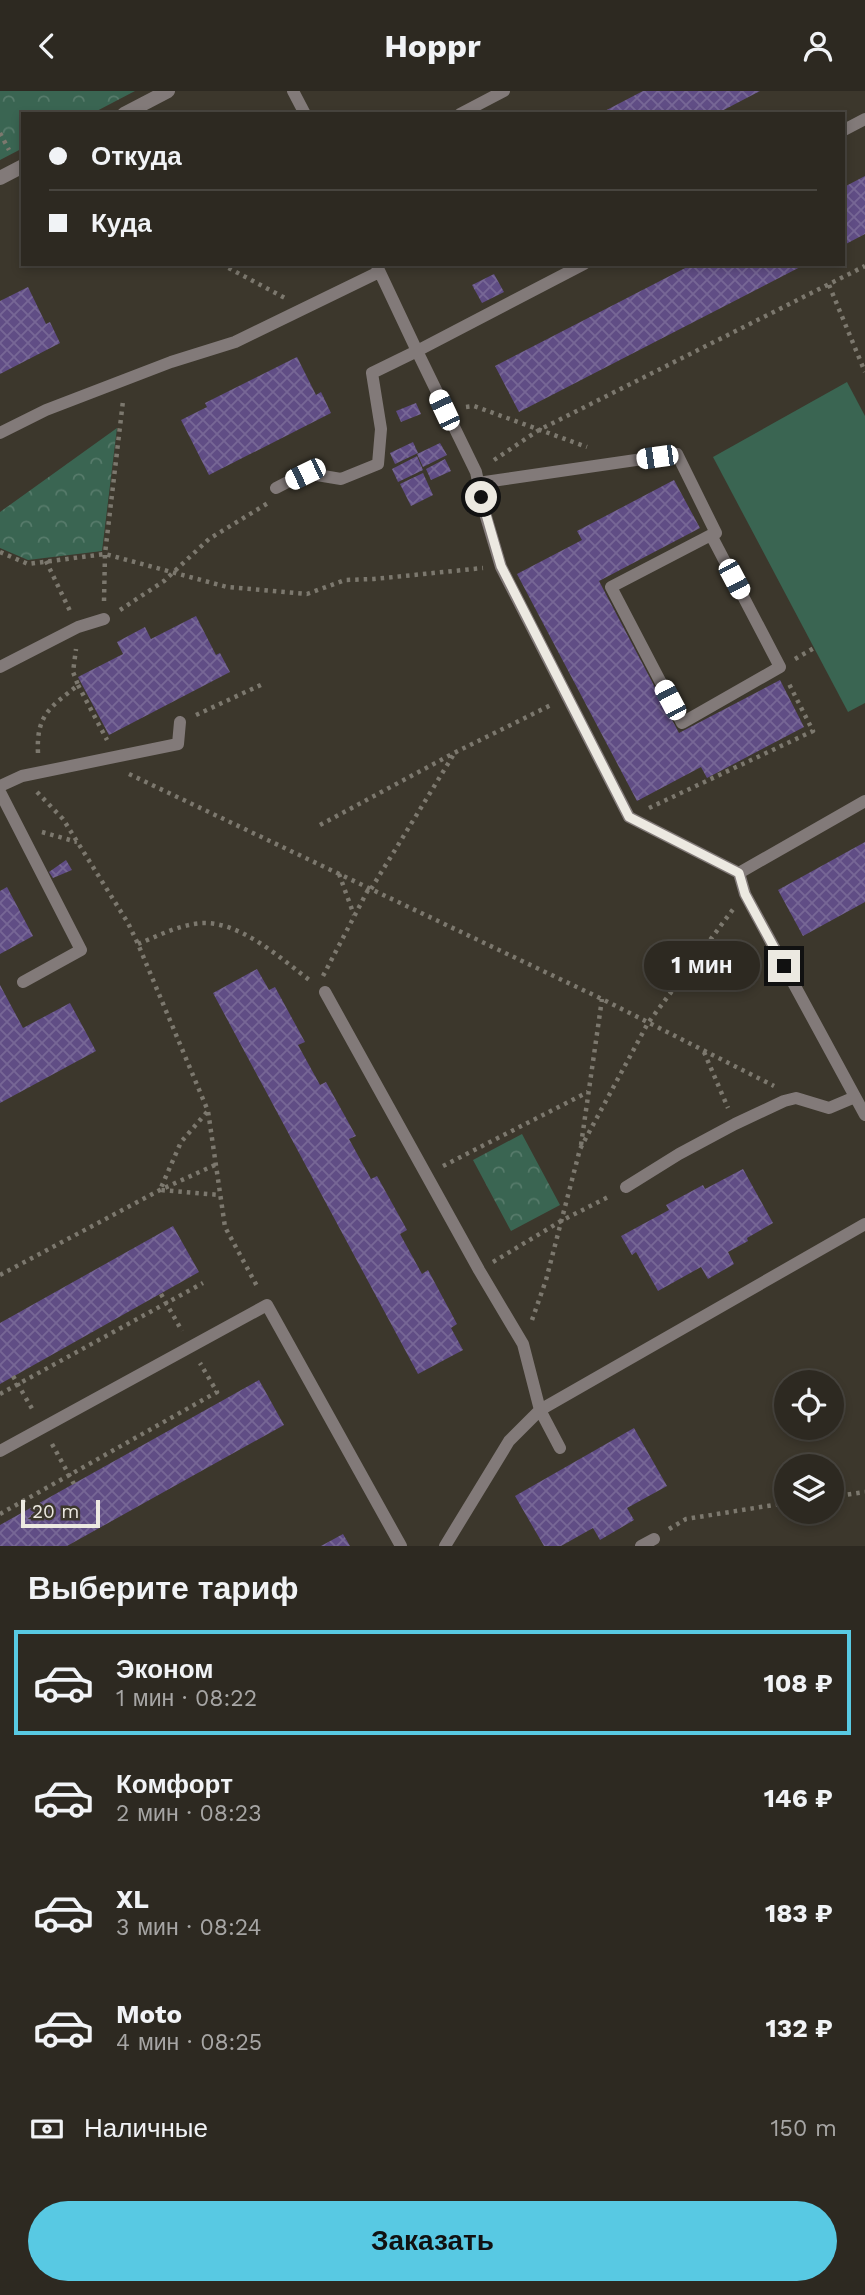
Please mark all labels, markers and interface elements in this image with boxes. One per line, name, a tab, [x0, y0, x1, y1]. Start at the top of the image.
icon: back	[28, 27, 66, 65]
text: Hoppr	[384, 27, 481, 65]
icon: person	[799, 27, 837, 65]
text: Откуда	[91, 141, 182, 171]
text: Куда	[91, 208, 152, 238]
car	[426, 387, 463, 433]
car	[635, 444, 680, 470]
car	[282, 455, 329, 493]
route start	[465, 481, 497, 513]
car	[715, 556, 754, 602]
car	[651, 677, 690, 723]
callout: 1 мин	[644, 941, 760, 991]
route end	[768, 950, 800, 982]
text: 1 мин	[671, 952, 733, 979]
map controls	[774, 1370, 844, 1524]
button: locate	[774, 1370, 844, 1440]
button: layers	[774, 1454, 844, 1524]
scale bar	[21, 1497, 100, 1529]
text: 20 m	[32, 1500, 79, 1523]
text: Выберите тариф	[28, 1569, 299, 1607]
icon: car	[32, 1651, 95, 1714]
text: Эконом	[116, 1654, 214, 1684]
text: 108 ₽	[763, 1668, 833, 1698]
text: 1 мин · 08:22	[116, 1685, 257, 1712]
icon: car	[32, 1766, 95, 1829]
text: Комфорт	[116, 1769, 233, 1799]
text: 146 ₽	[764, 1783, 833, 1813]
text: 2 мин · 08:23	[116, 1800, 262, 1827]
icon: car	[32, 1881, 95, 1944]
text: XL	[116, 1884, 149, 1914]
text: 183 ₽	[765, 1898, 833, 1928]
text: 3 мин · 08:24	[116, 1914, 262, 1941]
icon: car	[32, 1996, 95, 2059]
text: Moto	[116, 1999, 182, 2029]
text: 132 ₽	[766, 2013, 833, 2043]
text: 4 мин · 08:25	[116, 2029, 262, 2056]
icon: cash	[28, 2110, 66, 2148]
text: Наличные	[84, 2113, 208, 2143]
text: 150 m	[771, 2115, 837, 2142]
button: Заказать	[28, 2201, 837, 2281]

